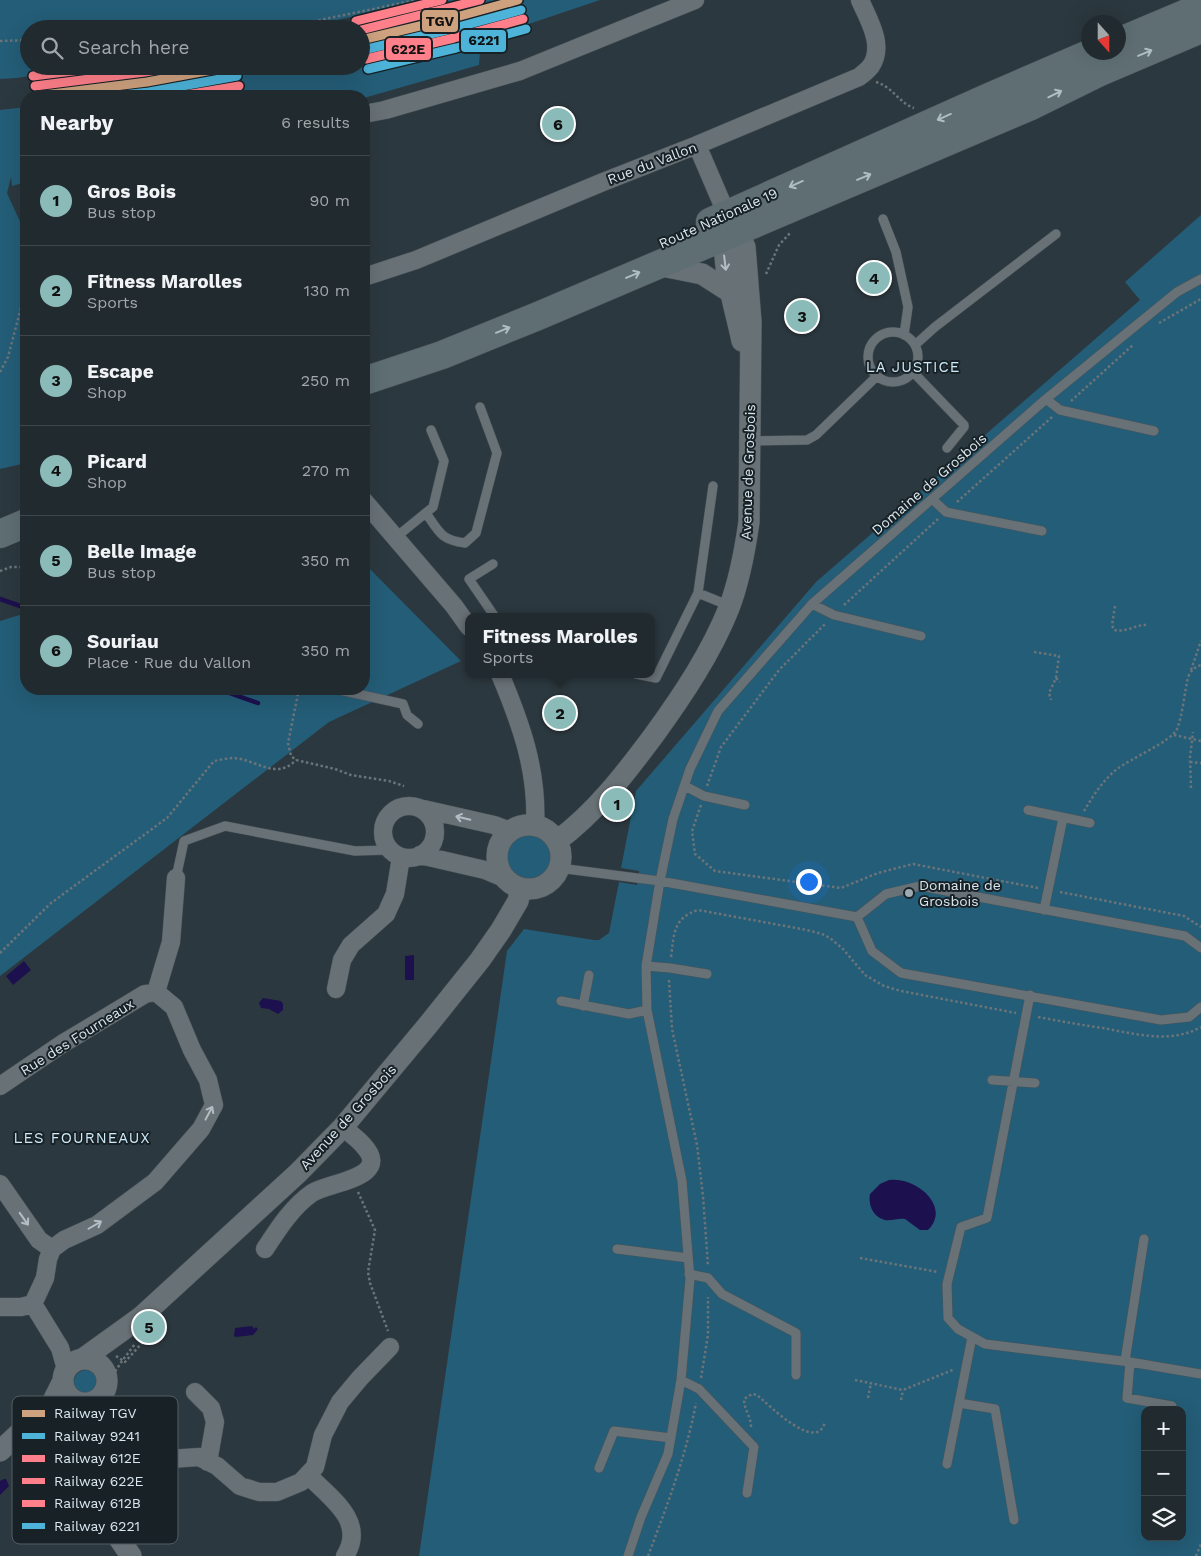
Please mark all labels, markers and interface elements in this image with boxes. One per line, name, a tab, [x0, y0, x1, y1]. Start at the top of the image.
line badge: TGV	[421, 9, 459, 33]
text: TGV	[426, 13, 455, 29]
north arrow	[1081, 15, 1126, 60]
search box	[20, 20, 370, 75]
line badge: 6221	[460, 29, 507, 53]
text: 6221	[468, 32, 500, 48]
icon: search	[38, 34, 66, 62]
text: Search here	[78, 36, 189, 59]
line badge: 622E	[385, 37, 432, 61]
text: 622E	[391, 41, 425, 57]
one-way arrow	[1137, 47, 1152, 57]
one-way arrow	[1047, 89, 1062, 99]
pin: 6	[542, 105, 574, 143]
text: Nearby	[40, 110, 113, 135]
text: 6 results	[281, 113, 350, 132]
one-way arrow	[937, 113, 952, 123]
street label: Rue du Vallon	[605, 139, 699, 187]
one-way arrow	[856, 171, 871, 181]
one-way arrow	[789, 179, 804, 189]
text: Gros Bois	[87, 180, 176, 203]
street label: Route Nationale 19	[656, 185, 780, 251]
text: 1	[53, 191, 59, 210]
text: 90 m	[309, 191, 350, 210]
text: Bus stop	[87, 203, 156, 222]
one-way arrow	[720, 255, 730, 271]
pin: 4	[858, 259, 890, 297]
text: Fitness Marolles	[87, 270, 242, 293]
one-way arrow	[625, 270, 640, 280]
text: 2	[51, 281, 61, 300]
text: 130 m	[304, 281, 350, 300]
text: Sports	[87, 293, 138, 312]
pin: 3	[786, 297, 818, 335]
one-way arrow	[495, 325, 511, 334]
district label: LA JUSTICE	[866, 358, 960, 376]
text: Escape	[87, 360, 154, 383]
text: 3	[51, 371, 61, 390]
text: 250 m	[301, 371, 350, 390]
text: Shop	[87, 383, 127, 402]
street label: Avenue de Grosbois	[738, 404, 758, 540]
street label: Domaine de Grosbois	[869, 430, 989, 538]
text: Picard	[87, 450, 147, 473]
text: 4	[51, 461, 61, 480]
text: 270 m	[302, 461, 350, 480]
text: Shop	[87, 473, 127, 492]
text: Belle Image	[87, 540, 197, 563]
text: 5	[51, 551, 61, 570]
text: 350 m	[301, 551, 350, 570]
text: Bus stop	[87, 563, 156, 582]
popup	[465, 613, 655, 678]
text: Fitness Marolles	[482, 625, 638, 648]
text: Souriau	[87, 630, 159, 653]
text: 6	[51, 641, 61, 660]
text: 350 m	[301, 641, 350, 660]
text: Sports	[482, 648, 533, 667]
text: Place · Rue du Vallon	[87, 653, 251, 672]
pin: 2	[544, 694, 576, 732]
pin: 1	[601, 785, 633, 823]
one-way arrow	[456, 813, 472, 822]
your location	[796, 869, 822, 895]
place label: Domaine de Grosbois	[919, 877, 1001, 909]
marker: Domaine de Grosbois	[903, 887, 915, 899]
street label: Rue des Fourneaux	[17, 996, 137, 1078]
street label: Avenue de Grosbois	[297, 1061, 399, 1173]
one-way arrow	[205, 1106, 215, 1121]
district label: LES FOURNEAUX	[14, 1129, 150, 1147]
one-way arrow	[19, 1212, 29, 1226]
one-way arrow	[87, 1220, 102, 1230]
pin: 5	[133, 1308, 165, 1346]
legend	[12, 1396, 178, 1544]
text: Railway TGV	[54, 1405, 137, 1421]
map controls	[1141, 1406, 1186, 1541]
button: +	[1141, 1406, 1186, 1451]
text: Railway 9241	[54, 1428, 140, 1444]
text: Railway 612E	[54, 1450, 141, 1466]
button: −	[1141, 1451, 1186, 1496]
text: Railway 622E	[54, 1473, 144, 1489]
text: Railway 612B	[54, 1495, 141, 1511]
button: layers	[1141, 1496, 1186, 1541]
text: Railway 6221	[54, 1518, 140, 1534]

